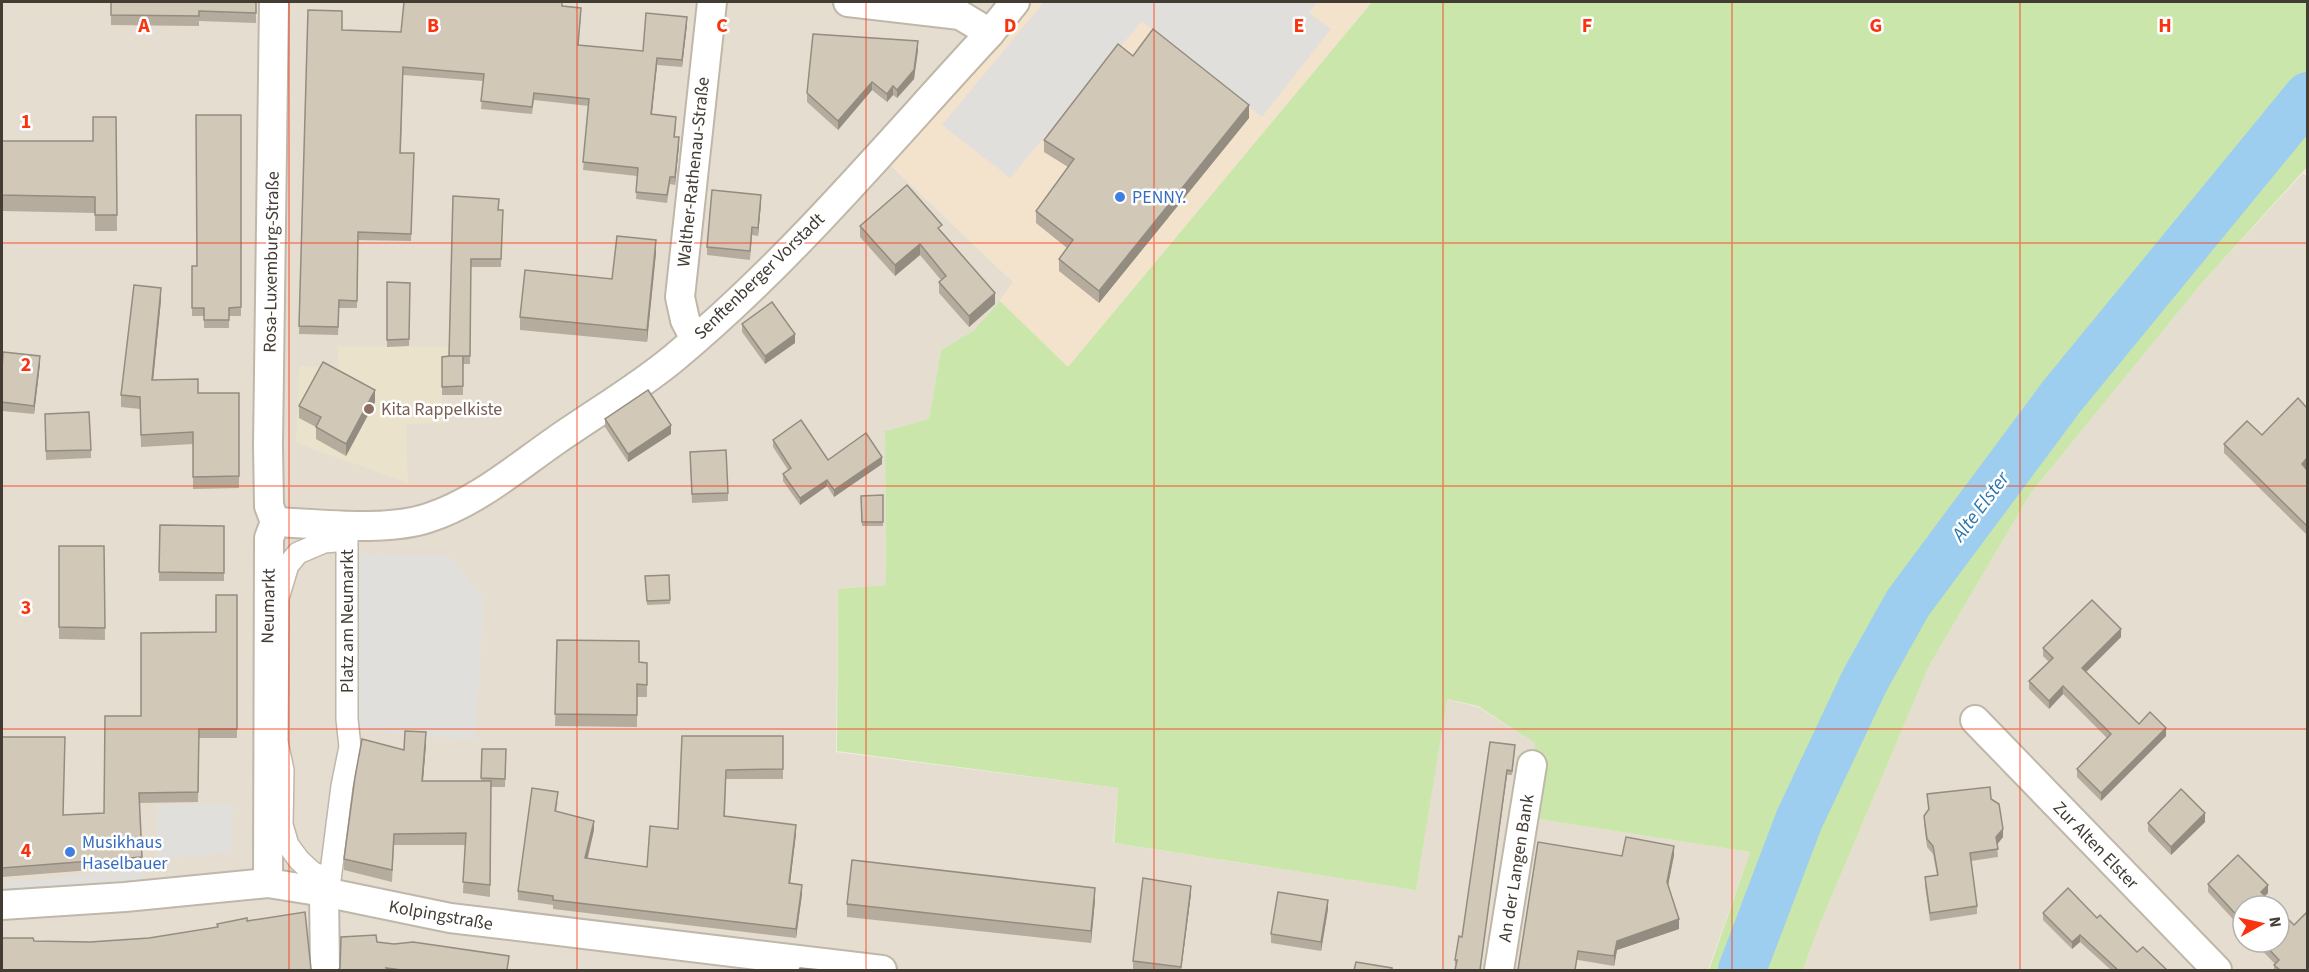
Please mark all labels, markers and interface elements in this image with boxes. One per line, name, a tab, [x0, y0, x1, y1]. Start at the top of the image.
text: A	[137, 12, 150, 40]
text: B	[427, 12, 439, 40]
text: C	[716, 12, 728, 40]
text: D	[1004, 12, 1016, 40]
text: E	[1294, 12, 1304, 40]
text: F	[1582, 12, 1592, 40]
text: G	[1870, 12, 1882, 40]
text: H	[2158, 12, 2172, 40]
street label: Walther-Rathenau-Straße	[671, 76, 716, 268]
text: 1	[21, 108, 31, 136]
street label: Rosa-Luxemburg-Straße	[257, 171, 286, 353]
place label: PENNY.	[1132, 185, 1186, 210]
marker: PENNY.	[1113, 190, 1127, 204]
street label: Senftenberger Vorstadt	[688, 207, 830, 345]
text: 2	[21, 351, 31, 379]
place label: Kita Rappelkiste	[381, 397, 502, 422]
marker: Kita Rappelkiste	[362, 402, 376, 416]
water label: Alte Elster	[1944, 465, 2017, 549]
street label: Platz am Neumarkt	[335, 549, 360, 693]
street label: Neumarkt	[255, 568, 282, 644]
text: 3	[21, 594, 31, 622]
street label: An der Langen Bank	[1492, 792, 1541, 944]
street label: Zur Alten Elster	[2047, 796, 2145, 895]
place label: Musikhaus Haselbauer	[82, 830, 168, 876]
text: 4	[21, 837, 32, 865]
marker: Musikhaus Haselbauer	[63, 845, 77, 859]
street label: Kolpingstraße	[387, 894, 495, 937]
north arrow	[2231, 894, 2291, 954]
text: N	[2263, 915, 2286, 929]

